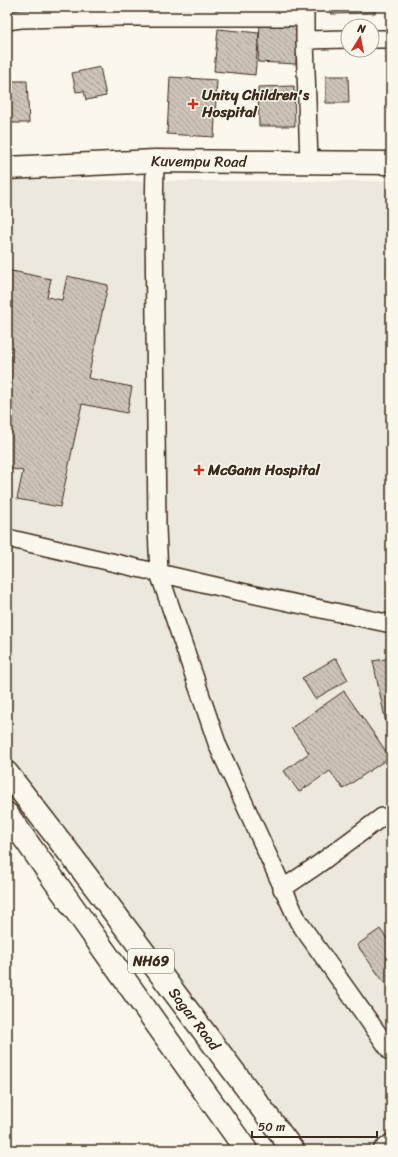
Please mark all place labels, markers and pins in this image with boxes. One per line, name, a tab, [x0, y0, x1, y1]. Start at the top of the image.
place label: Unity Children's Hospital	[201, 82, 310, 125]
marker: Unity Children's Hospital	[187, 98, 199, 110]
place label: McGann Hospital	[207, 457, 321, 483]
marker: McGann Hospital	[193, 464, 205, 476]

